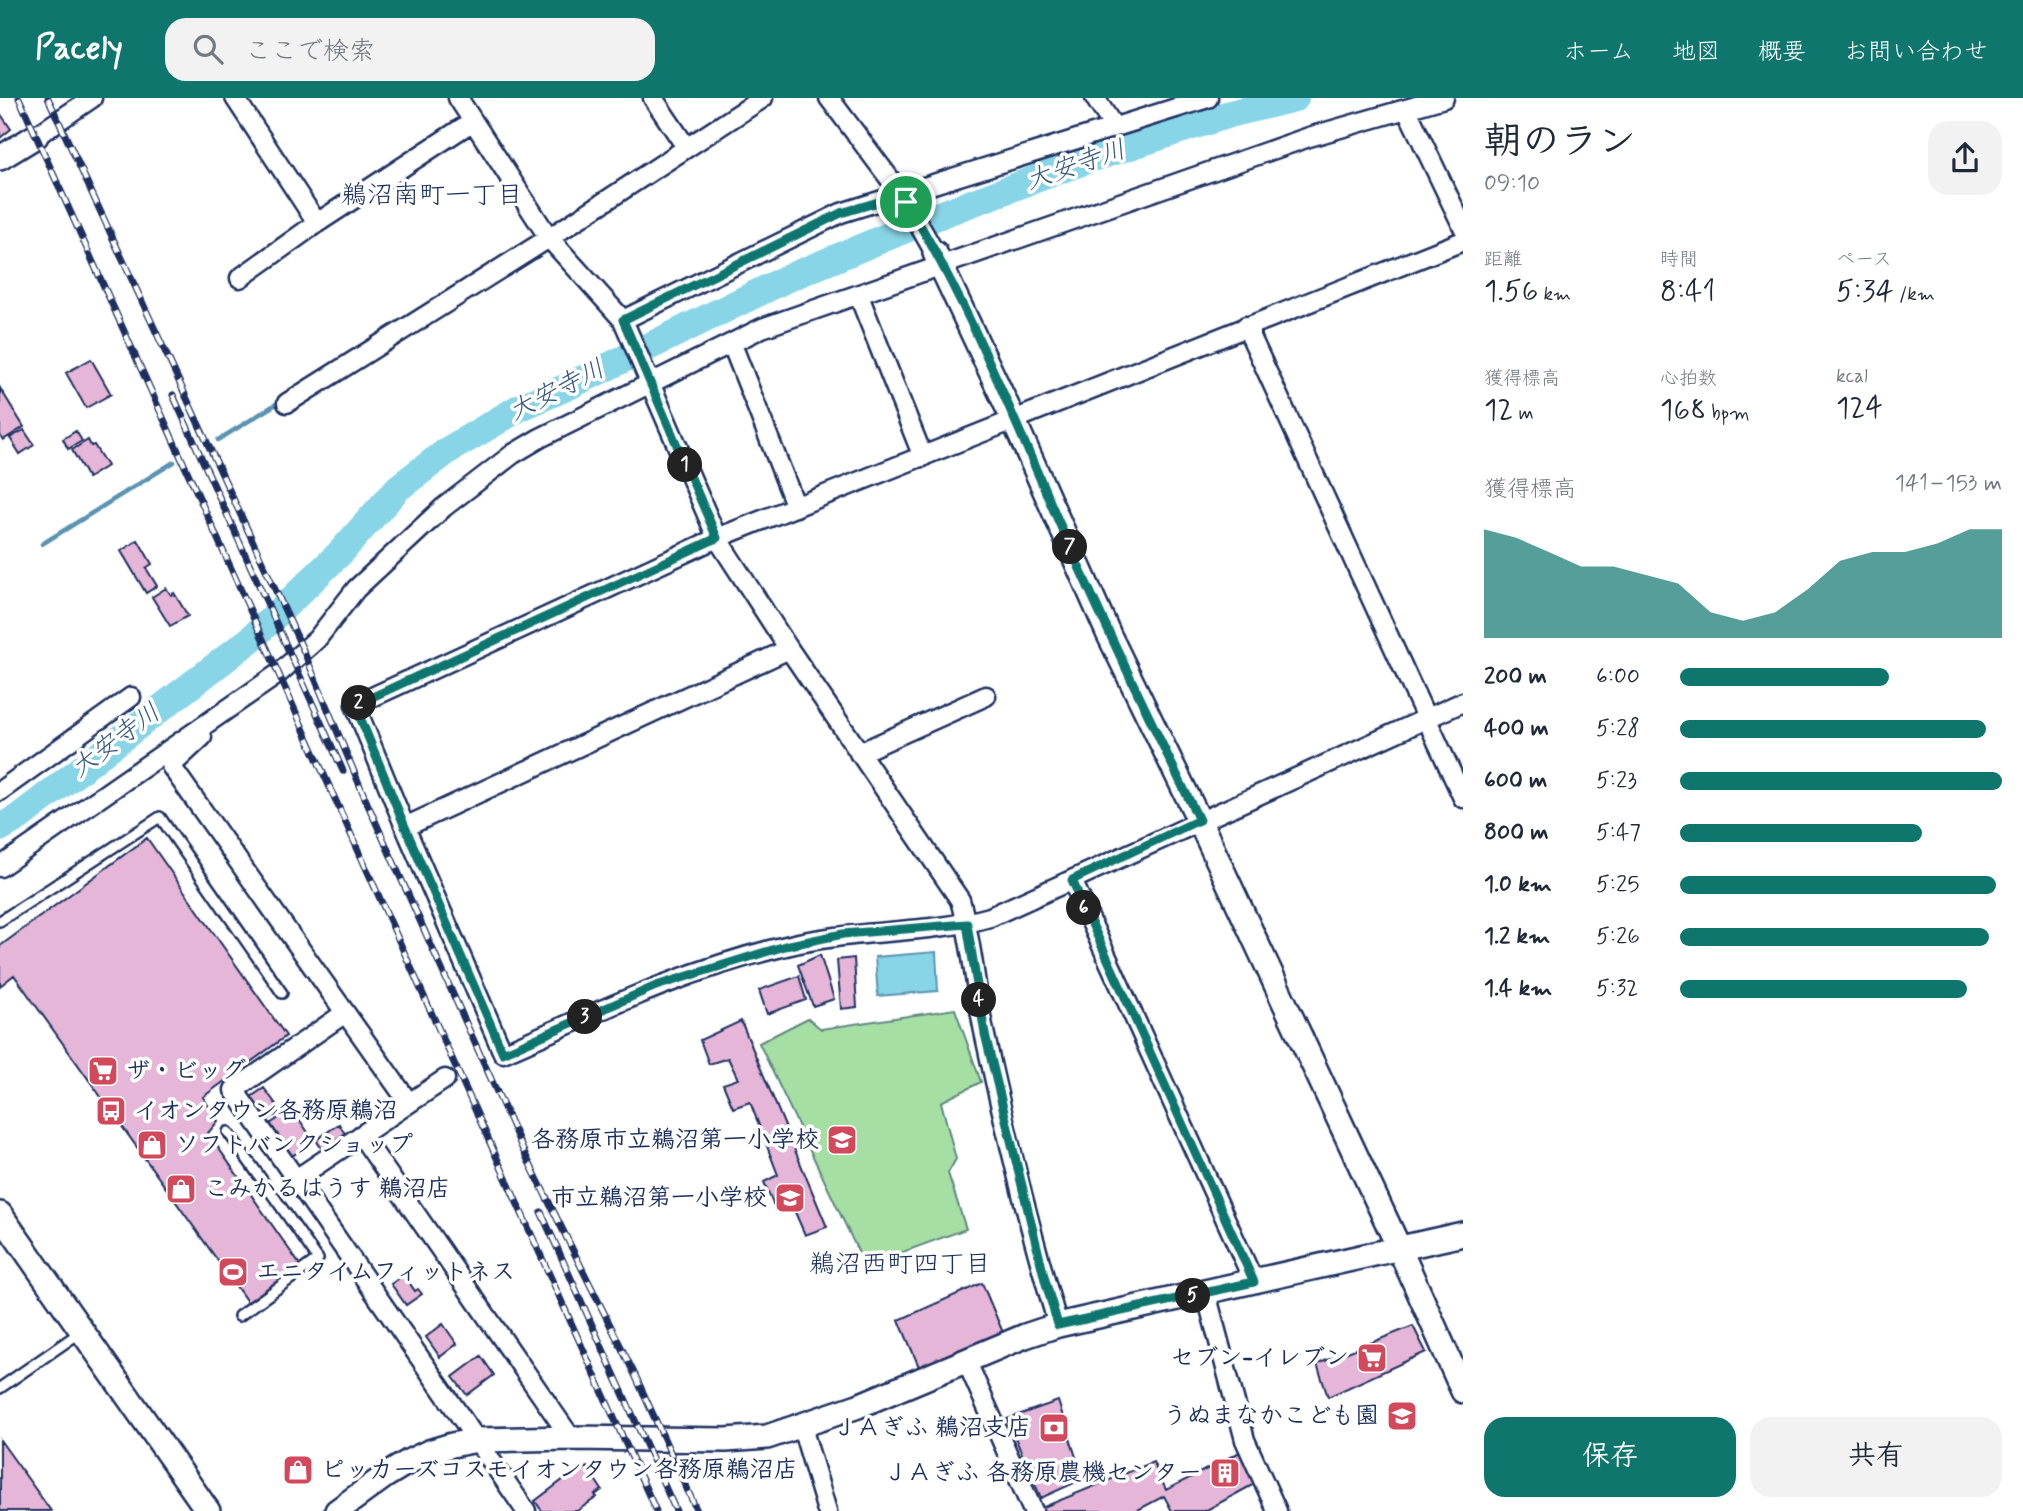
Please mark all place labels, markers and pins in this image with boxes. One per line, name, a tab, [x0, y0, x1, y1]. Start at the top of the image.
pin	[876, 172, 936, 232]
pin: 1	[668, 448, 702, 482]
pin: 7	[1052, 530, 1088, 564]
pin: 2	[342, 686, 376, 720]
pin: 6	[1066, 890, 1102, 926]
pin: 4	[962, 982, 996, 1018]
pin: 3	[568, 1000, 602, 1034]
supermarket icon: ザ・ビッグ	[86, 1054, 120, 1088]
place label: ザ・ビッグ	[126, 1056, 246, 1087]
bus stop icon: イオンタウン各務原鵜沼	[94, 1094, 128, 1128]
place label: イオンタウン各務原鵜沼	[134, 1096, 398, 1127]
school or university icon: 各務原市立鵜沼第一小学校	[825, 1123, 859, 1157]
place label: 各務原市立鵜沼第一小学校	[531, 1125, 819, 1156]
shop icon: ソフトバンクショップ	[135, 1128, 169, 1162]
place label: ソフトバンクショップ	[175, 1130, 413, 1161]
shop icon: こみかるはうす 鵜沼店	[164, 1172, 198, 1206]
place label: こみかるはうす 鵜沼店	[204, 1174, 450, 1205]
school or university icon: 市立鵜沼第一小学校	[773, 1181, 807, 1215]
place label: 市立鵜沼第一小学校	[551, 1183, 767, 1214]
sports icon: エニタイムフィットネス	[216, 1255, 250, 1289]
place label: エニタイムフィットネス	[256, 1257, 515, 1288]
pin: 5	[1176, 1278, 1210, 1314]
supermarket icon: セブン-イレブン	[1355, 1341, 1389, 1375]
place label: セブン-イレブン	[1170, 1343, 1349, 1374]
school or university icon: うぬまなかこども園	[1385, 1399, 1419, 1433]
place label: うぬまなかこども園	[1163, 1401, 1379, 1432]
bank icon: ＪＡぎふ 鵜沼支店	[1037, 1411, 1071, 1445]
place label: ＪＡぎふ 鵜沼支店	[833, 1413, 1031, 1444]
shop icon: ピッカーズコスモイオンタウン各務原鵜沼店	[281, 1453, 315, 1487]
place label: ピッカーズコスモイオンタウン各務原鵜沼店	[321, 1455, 798, 1486]
building icon: ＪＡぎふ 各務原農機センター	[1208, 1456, 1242, 1490]
place label: ＪＡぎふ 各務原農機センター	[884, 1458, 1202, 1489]

